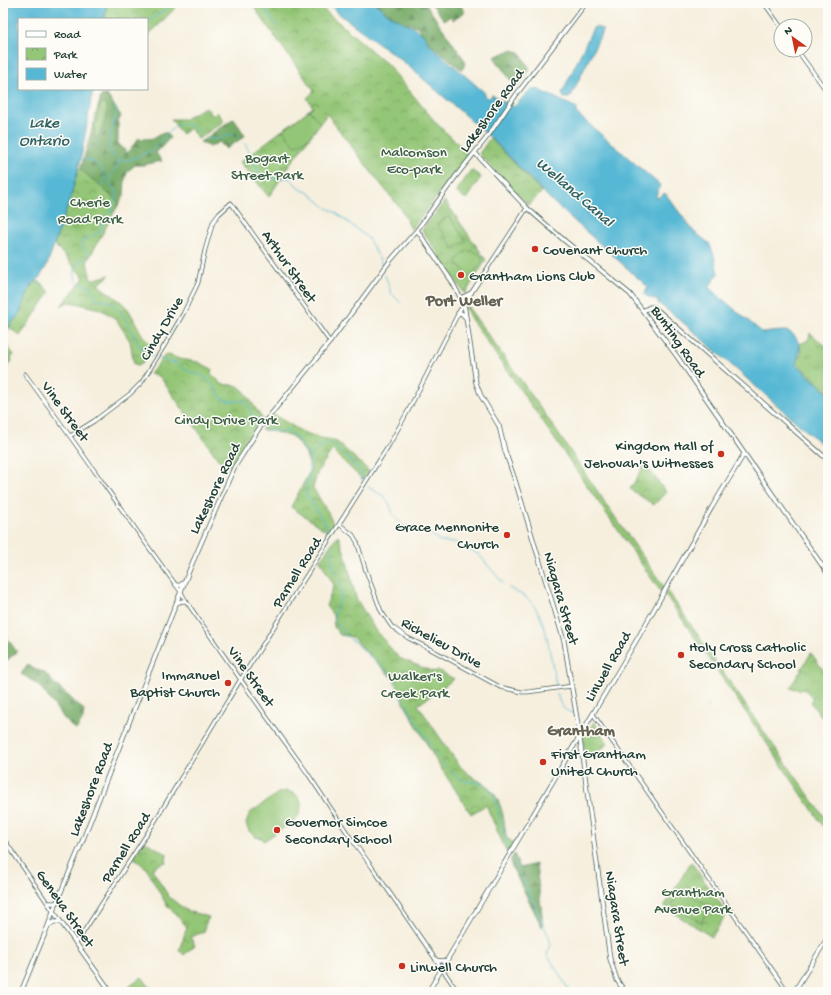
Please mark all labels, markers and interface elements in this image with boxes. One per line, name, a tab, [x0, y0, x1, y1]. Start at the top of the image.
legend	[18, 18, 148, 90]
north arrow	[773, 18, 813, 58]
text: N	[782, 24, 795, 38]
text: Road	[54, 29, 81, 43]
text: Park	[53, 49, 79, 63]
street label: Lakeshore Road	[456, 65, 530, 157]
text: Water	[54, 69, 88, 83]
water label: Lake Ontario	[19, 115, 70, 152]
park label: Malcomson Eco-park	[381, 144, 447, 179]
park label: Bogart Street Park	[231, 150, 304, 185]
water label: Welland Canal	[531, 155, 617, 233]
park label: Cherie Road Park	[58, 194, 124, 229]
street label: Arthur Street	[257, 227, 321, 308]
place label: Covenant Church	[543, 242, 647, 260]
marker: Covenant Church	[530, 244, 540, 254]
place label: Grantham Lions Club	[469, 268, 595, 286]
marker: Grantham Lions Club	[456, 270, 466, 280]
district label: Port Weller	[425, 293, 504, 312]
street label: Cindy Drive	[137, 294, 188, 364]
street label: Bunting Road	[646, 302, 709, 382]
street label: Vine Street	[36, 378, 93, 447]
park label: Cindy Drive Park	[174, 412, 279, 430]
place label: Kingdom Hall of Jehovah's Witnesses	[584, 438, 714, 473]
street label: Lakeshore Road	[186, 439, 246, 537]
marker: Kingdom Hall of Jehovah's Witnesses	[716, 449, 726, 459]
place label: Grace Mennonite Church	[395, 519, 499, 554]
marker: Grace Mennonite Church	[502, 530, 512, 540]
street label: Parnell Road	[268, 533, 327, 612]
street label: Niagara Street	[538, 550, 582, 649]
street label: Richelieu Drive	[397, 614, 485, 673]
street label: Linwell Road	[581, 628, 637, 705]
place label: Holy Cross Catholic Secondary School	[689, 639, 806, 674]
street label: Vine Street	[222, 642, 279, 713]
marker: Holy Cross Catholic Secondary School	[676, 650, 686, 660]
place label: Immanuel Baptist Church	[129, 667, 220, 702]
park label: Walker's Creek Park	[381, 668, 450, 703]
marker: Immanuel Baptist Church	[223, 678, 233, 688]
district label: Grantham	[547, 723, 615, 742]
street label: Lakeshore Road	[66, 739, 118, 839]
place label: First Grantham United Church	[550, 746, 646, 781]
marker: First Grantham United Church	[538, 757, 548, 767]
street label: Parnell Road	[97, 808, 156, 887]
place label: Governor Simcoe Secondary School	[285, 814, 392, 849]
marker: Governor Simcoe Secondary School	[272, 825, 282, 835]
street label: Geneva Street	[31, 867, 99, 953]
street label: Niagara Street	[600, 870, 633, 969]
park label: Grantham Avenue Park	[654, 884, 733, 919]
place label: Linwell Church	[410, 959, 497, 977]
marker: Linwell Church	[397, 961, 407, 971]

